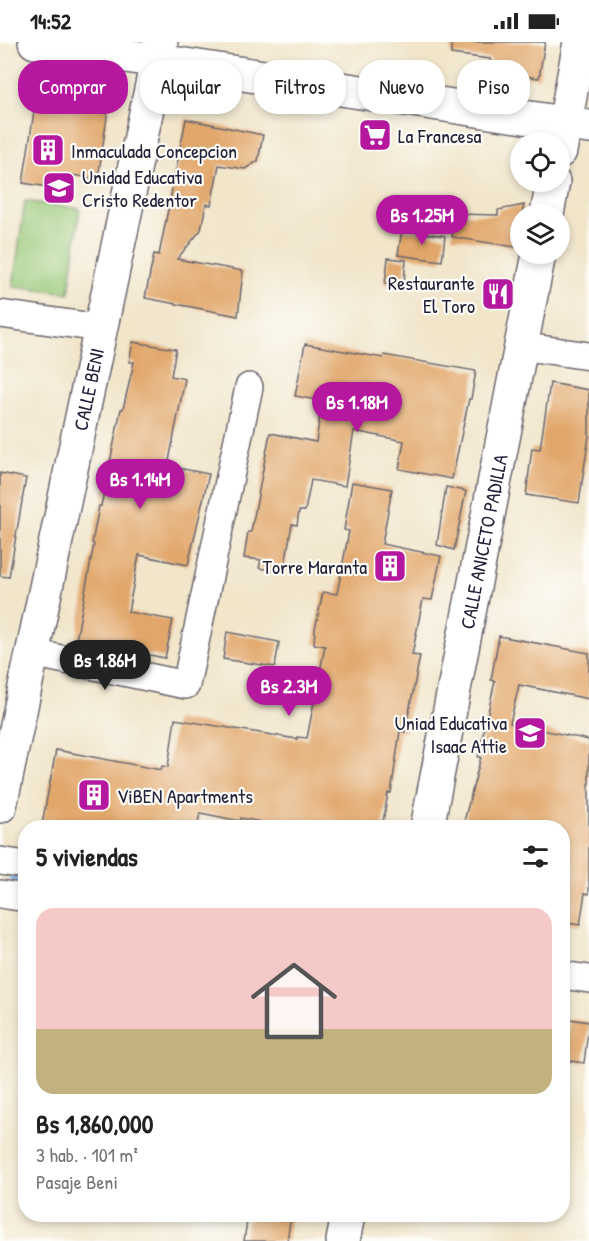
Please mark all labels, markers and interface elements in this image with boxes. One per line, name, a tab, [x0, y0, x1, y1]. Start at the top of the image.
text: 14:52	[30, 6, 71, 36]
chip: Comprar	[18, 60, 128, 114]
chip: Alquilar	[140, 60, 242, 114]
chip: Filtros	[254, 60, 346, 114]
chip: Nuevo	[358, 60, 445, 114]
chip: Piso	[457, 60, 530, 114]
supermarket icon: La Francesa	[357, 117, 393, 153]
place label: La Francesa	[398, 122, 481, 149]
building icon: Inmaculada Concepcion	[30, 132, 66, 168]
map controls	[510, 132, 570, 264]
button: locate	[510, 132, 570, 192]
place label: Inmaculada Concepcion	[71, 137, 237, 164]
place label: Unidad Educativa Cristo Redentor	[82, 163, 202, 213]
school or university icon: Unidad Educativa Cristo Redentor	[41, 170, 77, 206]
pin: Bs 1.25M	[360, 195, 484, 246]
text: Bs 1.25M	[390, 201, 454, 228]
button: layers	[510, 204, 570, 264]
place label: Restaurante El Toro	[388, 269, 475, 319]
restaurant icon: Restaurante El Toro	[480, 276, 516, 312]
street label: CALLE BENI	[66, 346, 110, 433]
pin: Bs 1.18M	[295, 382, 419, 433]
text: Bs 1.18M	[326, 388, 388, 415]
street label: CALLE ANICETO PADILLA	[453, 452, 513, 631]
pin: Bs 1.14M	[78, 459, 202, 510]
text: Bs 1.14M	[110, 465, 170, 492]
building icon: Torre Maranta	[372, 548, 408, 584]
place label: Torre Maranta	[263, 553, 367, 580]
pin: Bs 1.86M	[43, 640, 167, 691]
text: Bs 1.86M	[74, 646, 136, 673]
pin: Bs 2.3M	[234, 666, 344, 717]
text: Bs 2.3M	[261, 672, 317, 699]
place label: Uniad Educativa Isaac Attie	[395, 709, 507, 759]
school or university icon: Uniad Educativa Isaac Attie	[512, 715, 548, 751]
building icon: ViBEN Apartments	[76, 777, 112, 813]
place label: ViBEN Apartments	[117, 782, 253, 809]
text: 5 viviendas	[36, 839, 138, 874]
icon: filters	[519, 840, 552, 873]
icon: home	[240, 947, 348, 1055]
text: Bs 1,860,000	[36, 1106, 153, 1141]
text: 3 hab. · 101 m²	[36, 1141, 138, 1168]
text: Pasaje Beni	[36, 1168, 118, 1195]

